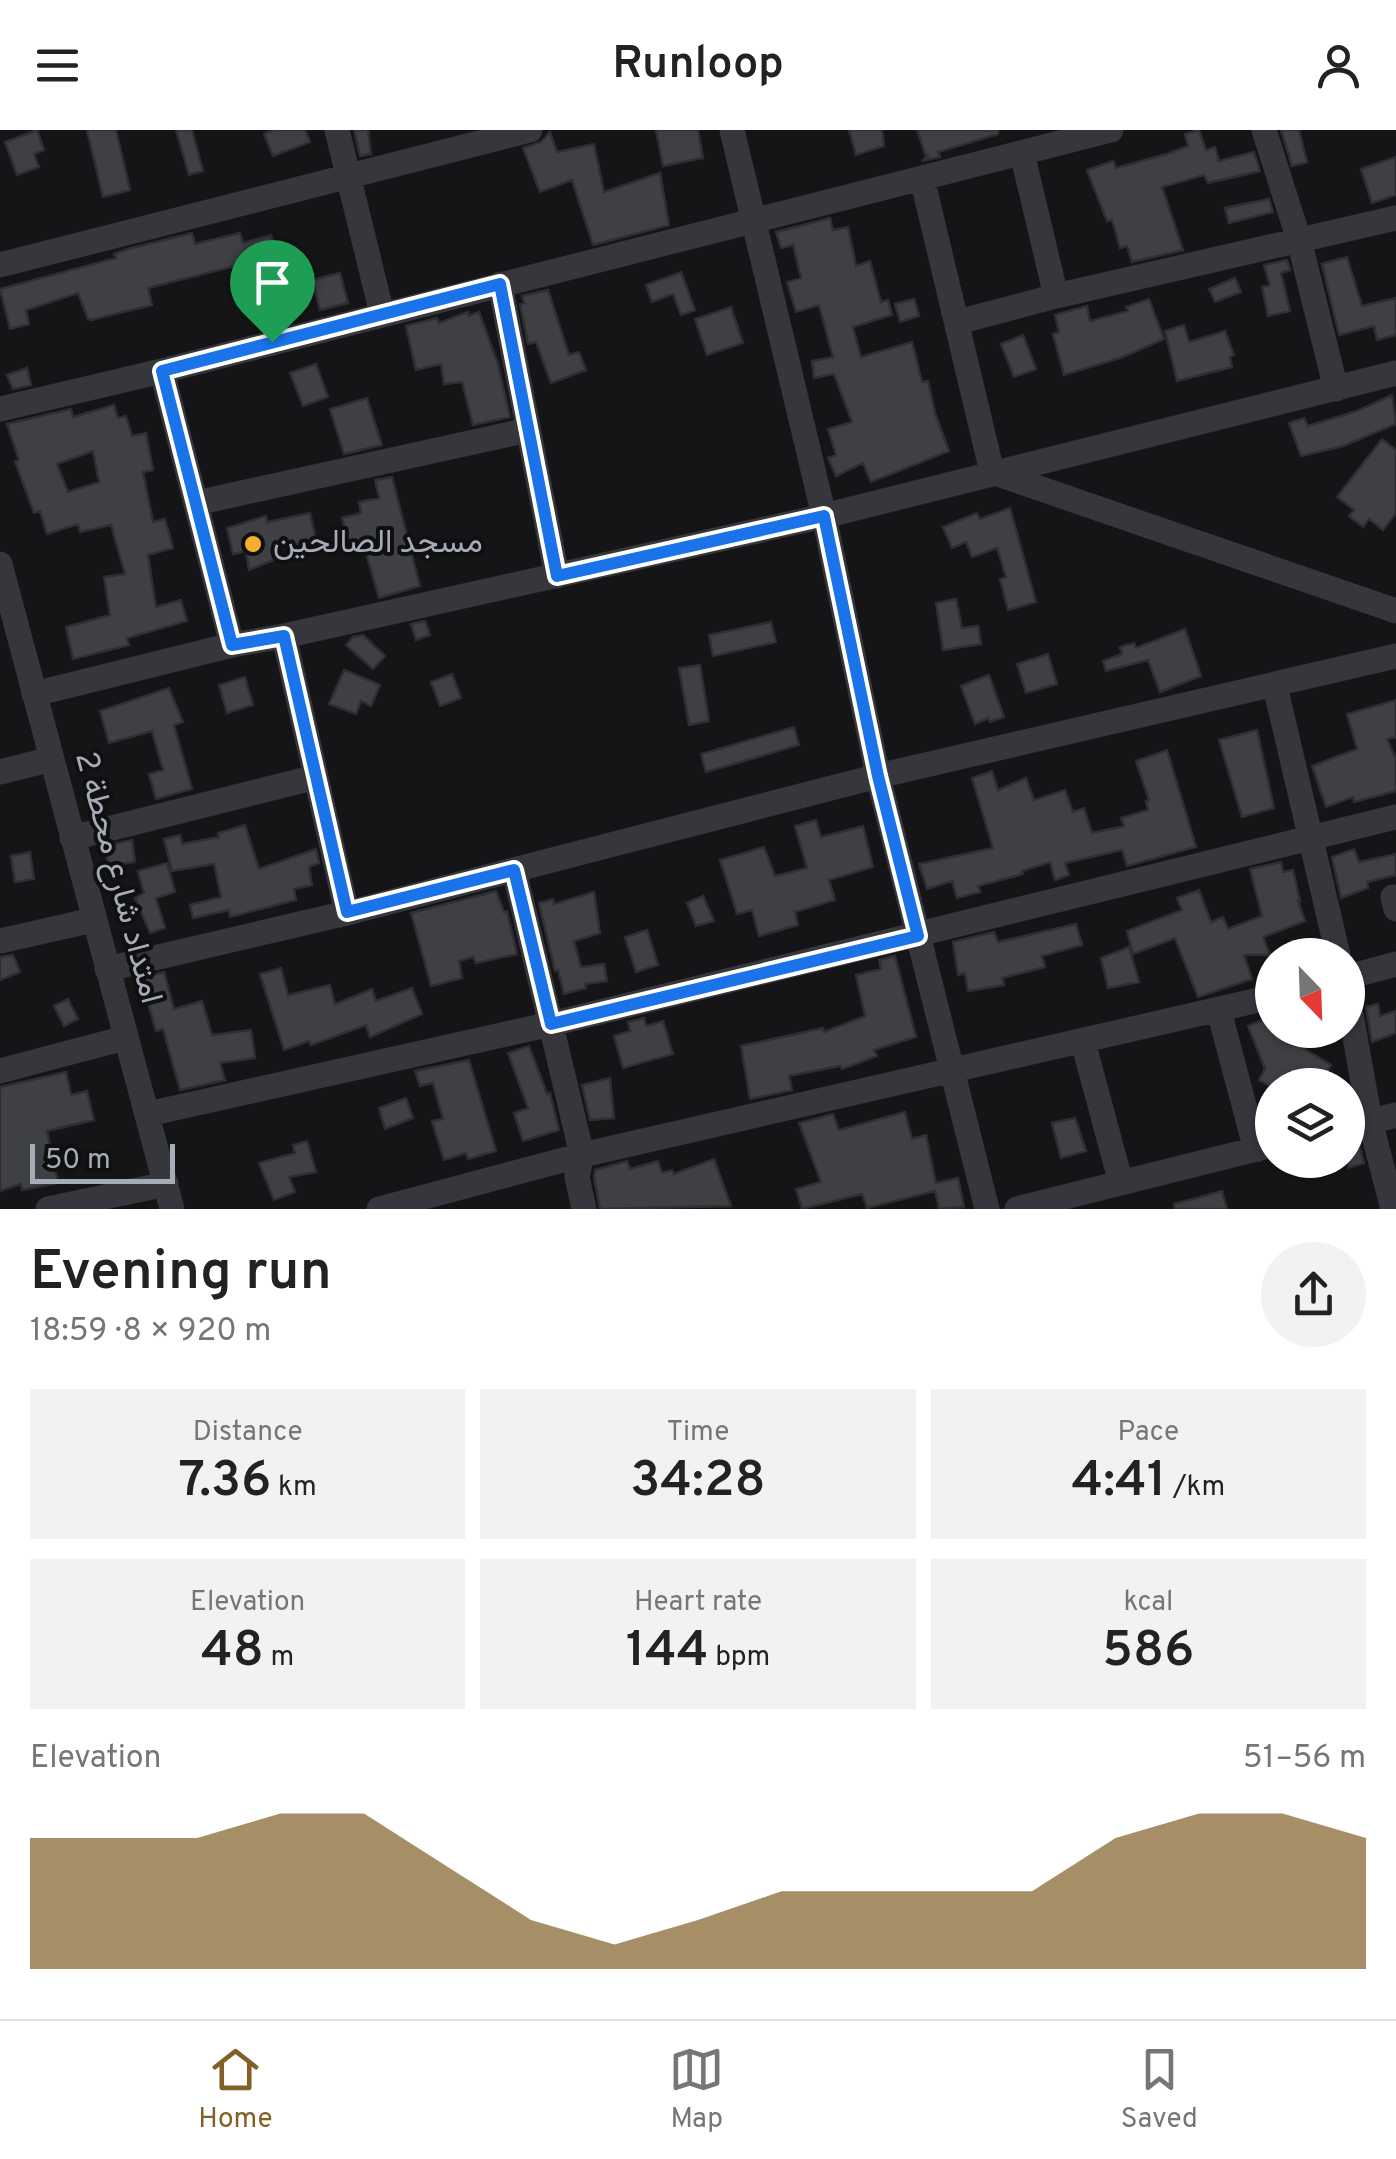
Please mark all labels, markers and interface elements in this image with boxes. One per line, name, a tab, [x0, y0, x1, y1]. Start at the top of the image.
text: Runloop	[612, 37, 784, 94]
icon: menu	[30, 38, 85, 93]
icon: person	[1311, 38, 1366, 93]
pin	[230, 240, 315, 343]
icon: arrive	[245, 255, 300, 310]
place label: مسجد الصالحين	[273, 524, 483, 564]
marker: مسجد الصالحين	[242, 533, 264, 555]
street label: امتداد شارع محطة 2	[64, 748, 170, 1008]
north arrow	[1255, 938, 1365, 1048]
map controls	[1255, 938, 1365, 1178]
button: layers	[1255, 1068, 1365, 1178]
scale bar	[30, 1139, 175, 1184]
text: 50 m	[45, 1143, 111, 1179]
text: Evening run	[30, 1239, 332, 1309]
button: share	[1261, 1242, 1366, 1347]
text: 18:59 · 8 × 920 m	[30, 1312, 271, 1352]
text: Distance	[193, 1415, 303, 1451]
text: Time	[667, 1415, 729, 1451]
text: Pace	[1118, 1415, 1179, 1451]
text: 7.36	[178, 1451, 271, 1514]
text: 34:28	[630, 1451, 766, 1514]
text: 4:41	[1071, 1451, 1166, 1514]
text: km	[271, 1470, 317, 1506]
text: /km	[1166, 1470, 1225, 1506]
text: Elevation	[190, 1585, 305, 1621]
text: Heart rate	[634, 1585, 762, 1621]
text: kcal	[1123, 1585, 1173, 1621]
text: 48	[201, 1621, 264, 1684]
text: 144	[626, 1621, 709, 1684]
text: 586	[1102, 1621, 1194, 1684]
text: m	[264, 1640, 294, 1676]
text: bpm	[709, 1640, 770, 1676]
text: Elevation	[30, 1739, 162, 1779]
text: 51–56 m	[1243, 1739, 1366, 1779]
tab: Home	[198, 2042, 273, 2138]
tab: Map	[669, 2042, 724, 2138]
tab: Saved	[1121, 2042, 1198, 2138]

